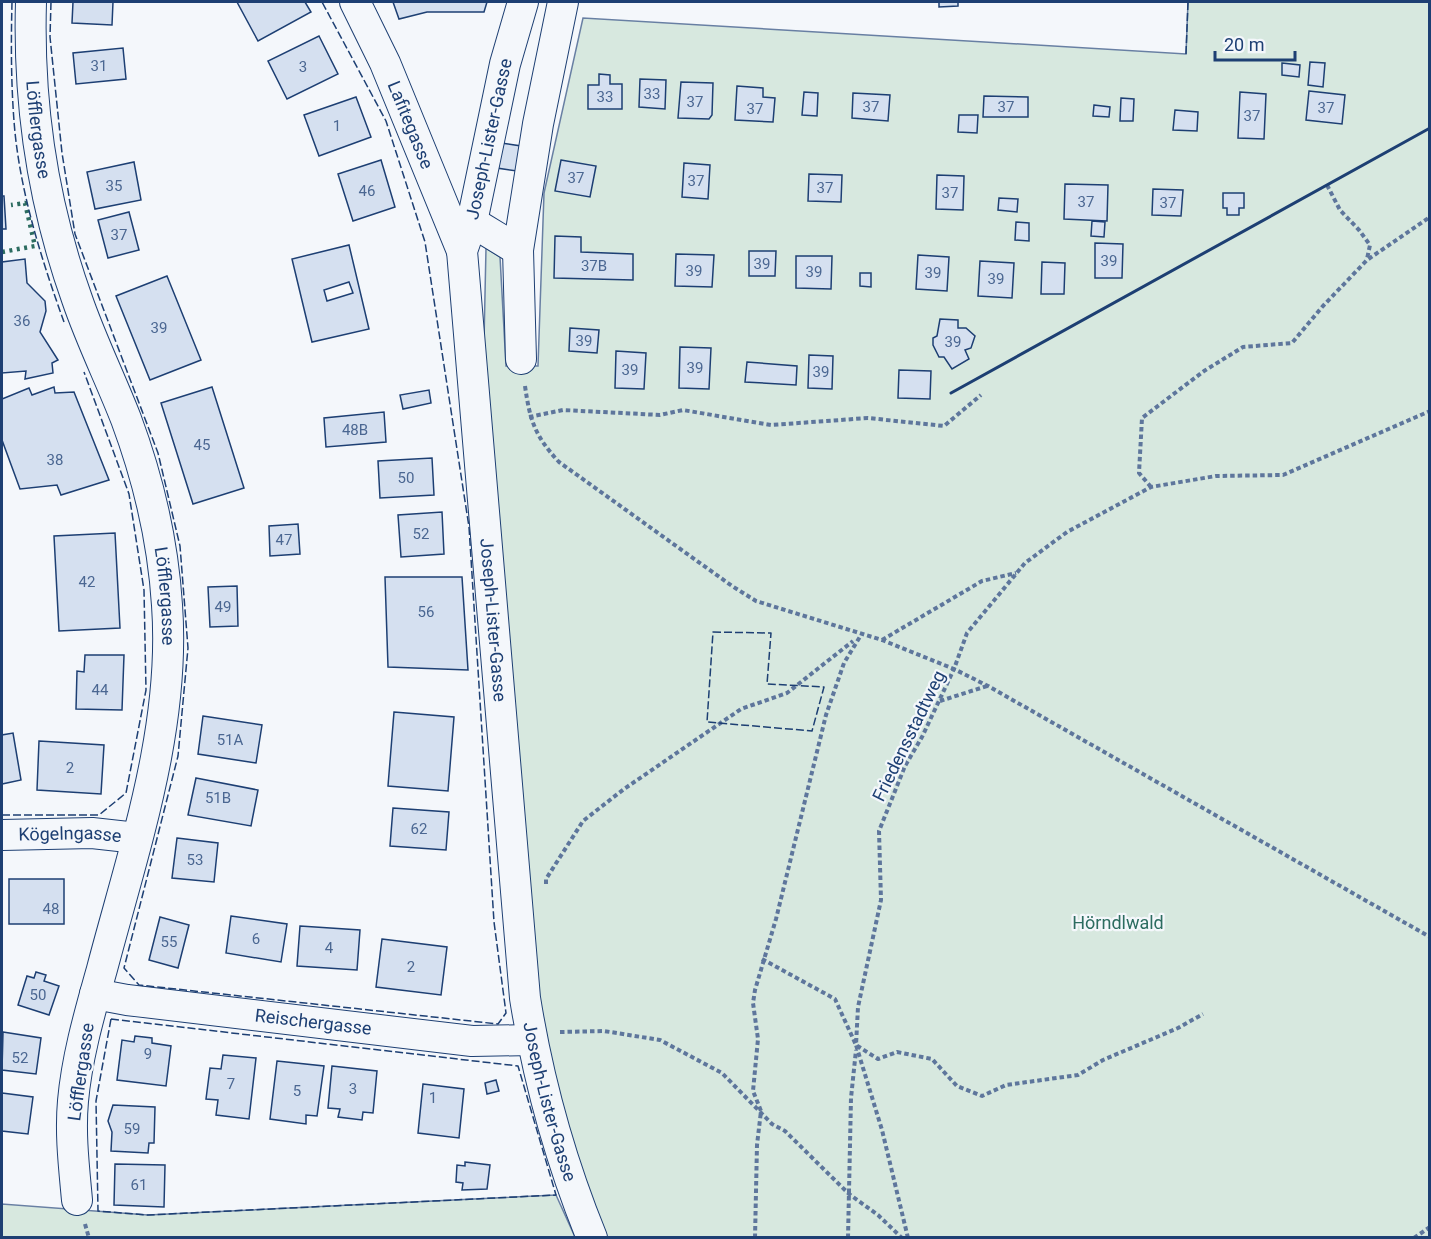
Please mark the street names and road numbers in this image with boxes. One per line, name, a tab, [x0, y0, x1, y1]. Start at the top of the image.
street label: Joseph-Lister-Gasse	[461, 56, 516, 221]
street label: Lafitegasse	[384, 78, 438, 172]
street label: Löfflergasse	[22, 80, 55, 180]
street label: Joseph-Lister-Gasse	[476, 537, 511, 703]
street label: Löfflergasse	[150, 545, 179, 645]
street label: Friedensstadtweg	[868, 667, 949, 805]
street label: Kögelngasse	[18, 822, 123, 846]
street label: Reischergasse	[254, 1004, 373, 1039]
street label: Joseph-Lister-Gasse	[519, 1020, 581, 1184]
street label: Löfflergasse	[63, 1022, 98, 1122]

